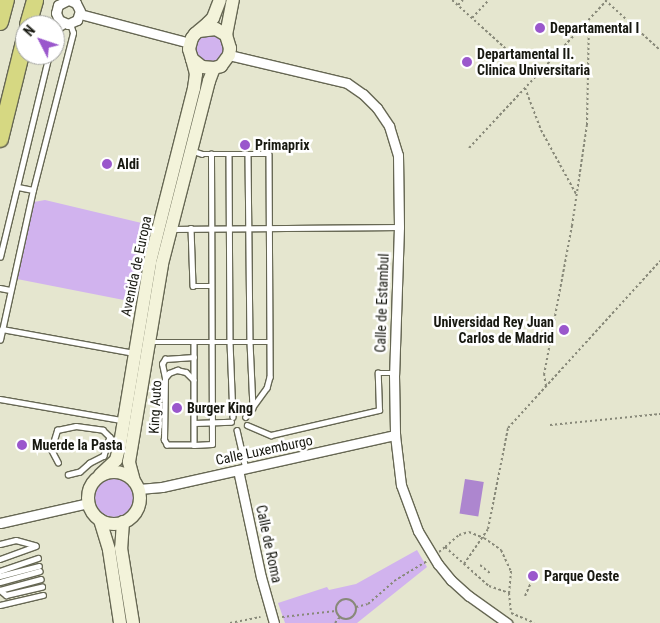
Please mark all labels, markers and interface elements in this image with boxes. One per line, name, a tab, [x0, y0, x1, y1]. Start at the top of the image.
north arrow	[15, 15, 65, 65]
place label: Departamental I	[550, 20, 639, 36]
text: N	[21, 22, 38, 39]
marker: Departamental I	[534, 22, 546, 34]
place label: Departamental II. Clinica Universitaria	[477, 46, 590, 78]
marker: Departamental II. Clinica Universitaria	[461, 56, 473, 68]
place label: Primaprix	[255, 137, 310, 153]
marker: Primaprix	[239, 139, 251, 151]
place label: Aldi	[117, 156, 139, 172]
marker: Aldi	[101, 158, 113, 170]
street label: Avenida de Europa	[117, 214, 155, 318]
street label: Calle de Estambul	[372, 253, 392, 353]
place label: Universidad Rey Juan Carlos de Madrid	[433, 314, 554, 347]
marker: Universidad Rey Juan Carlos de Madrid	[558, 324, 570, 336]
street label: King Auto	[145, 380, 165, 434]
place label: Burger King	[187, 400, 253, 416]
marker: Burger King	[171, 402, 183, 414]
street label: Calle Luxemburgo	[214, 432, 314, 468]
place label: Muerde la Pasta	[32, 437, 123, 453]
marker: Muerde la Pasta	[16, 439, 28, 451]
street label: Calle de Roma	[253, 503, 285, 585]
place label: Parque Oeste	[544, 568, 619, 584]
marker: Parque Oeste	[526, 569, 540, 583]

